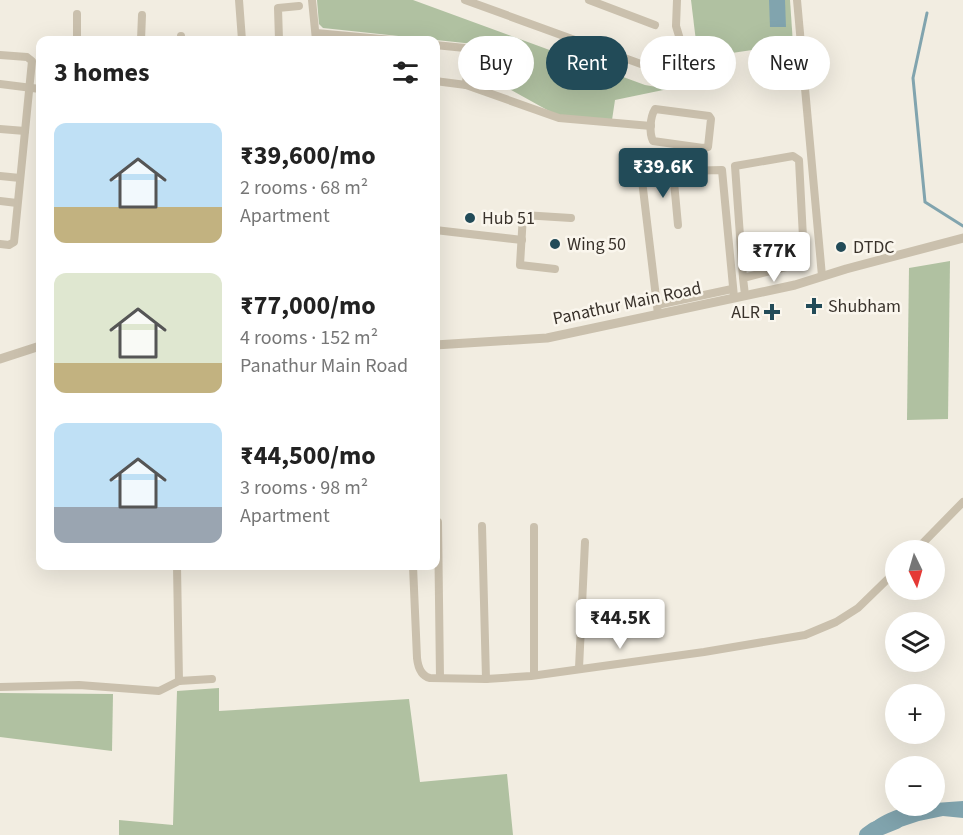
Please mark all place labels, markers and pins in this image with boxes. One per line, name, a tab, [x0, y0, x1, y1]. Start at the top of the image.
pin: ₹39.6K	[614, 148, 712, 199]
place label: Hub 51	[482, 206, 535, 231]
marker: Hub 51	[463, 211, 477, 225]
place label: Wing 50	[567, 232, 626, 257]
pin: ₹77K	[738, 232, 810, 283]
place label: DTDC	[853, 235, 895, 260]
marker: Wing 50	[548, 237, 562, 251]
marker: DTDC	[834, 240, 848, 254]
place label: Shubham	[828, 294, 901, 319]
marker: Shubham	[805, 297, 823, 315]
place label: ALR	[731, 300, 760, 325]
marker: ALR	[765, 305, 779, 319]
pin: ₹44.5K	[571, 599, 669, 650]

